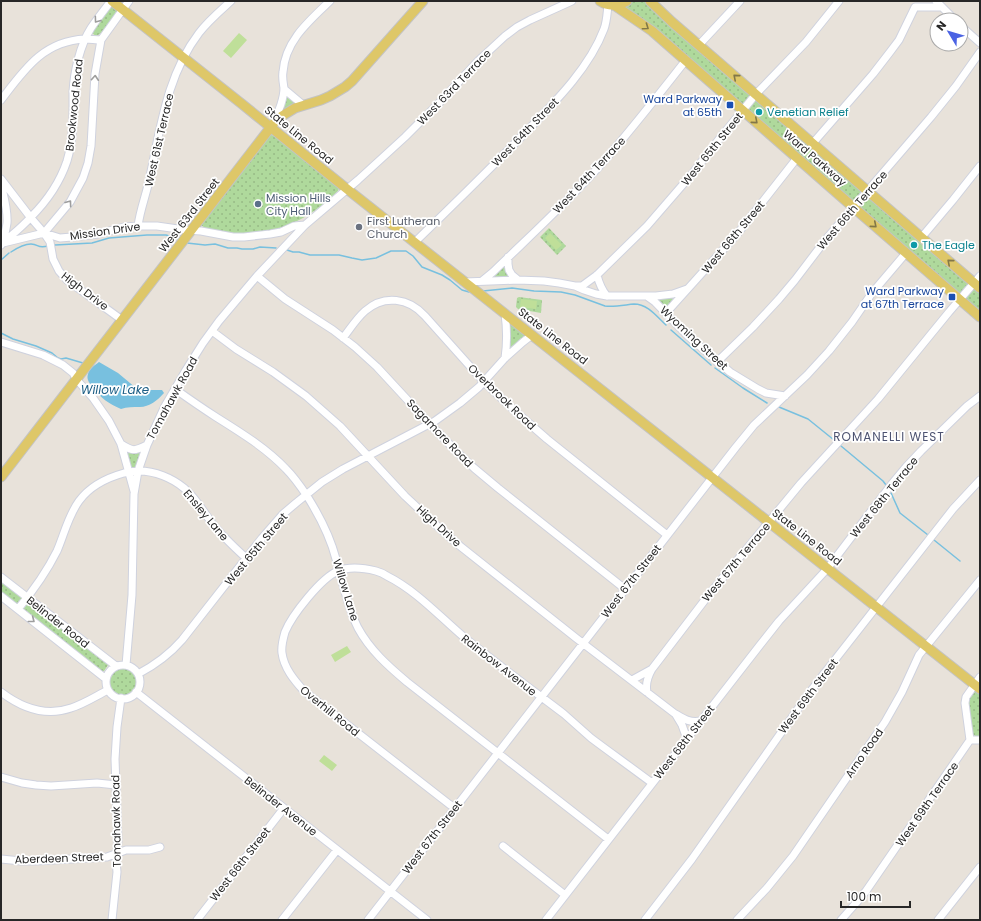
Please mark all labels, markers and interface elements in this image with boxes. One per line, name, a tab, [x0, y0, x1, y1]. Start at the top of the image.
north arrow	[929, 12, 969, 52]
one-way arrow	[95, 15, 102, 22]
text: N	[932, 18, 950, 34]
one-way arrow	[642, 22, 649, 29]
street label: West 63rd Terrace	[413, 45, 495, 129]
street label: Brookwood Road	[61, 58, 87, 152]
one-way arrow	[733, 74, 740, 81]
one-way arrow	[91, 75, 100, 81]
place label: Ward Parkway at 65th	[643, 91, 723, 120]
street label: West 61st Terrace	[140, 92, 178, 188]
street label: West 64th Street	[488, 94, 562, 170]
marker: Ward Parkway at 65th	[725, 100, 735, 110]
street label: State Line Road	[261, 102, 337, 168]
place label: Venetian Relief	[767, 104, 849, 120]
marker: Venetian Relief	[754, 107, 764, 117]
street label: West 65th Street	[677, 109, 747, 189]
one-way arrow	[750, 117, 758, 124]
street label: Ward Parkway	[780, 126, 851, 190]
street label: West 64th Terrace	[549, 133, 629, 217]
street label: West 66th Terrace	[813, 167, 891, 253]
street label: West 63rd Street	[155, 174, 223, 256]
place label: Mission Hills City Hall	[266, 190, 331, 219]
street label: West 66th Street	[698, 197, 768, 277]
marker: Mission Hills City Hall	[253, 199, 263, 209]
one-way arrow	[64, 200, 71, 207]
place label: First Lutheran Church	[367, 213, 440, 242]
street label: Mission Drive	[69, 218, 141, 244]
one-way arrow	[869, 221, 877, 228]
marker: First Lutheran Church	[354, 222, 364, 232]
place label: The Eagle	[922, 237, 975, 253]
marker: The Eagle	[909, 240, 919, 250]
one-way arrow	[948, 260, 955, 267]
street label: High Drive	[58, 268, 112, 314]
place label: Ward Parkway at 67th Terrace	[861, 283, 945, 312]
marker: Ward Parkway at 67th Terrace	[947, 292, 957, 302]
street label: Wyoming Street	[656, 302, 732, 374]
street label: State Line Road	[515, 304, 591, 368]
street label: Tomahawk Road	[143, 354, 201, 442]
street label: Overbrook Road	[465, 360, 539, 434]
water label: Willow Lake	[81, 381, 150, 398]
street label: Sagamore Road	[403, 395, 477, 471]
district label: ROMANELLI WEST	[833, 428, 945, 445]
street label: West 68th Terrace	[846, 453, 922, 541]
street label: Ensley Lane	[180, 486, 233, 544]
street label: High Drive	[413, 502, 465, 551]
street label: State Line Road	[769, 505, 845, 569]
street label: West 65th Street	[221, 509, 291, 589]
street label: West 67th Terrace	[698, 519, 774, 605]
street label: West 67th Street	[597, 541, 665, 621]
street label: Willow Lane	[329, 557, 363, 623]
street label: Belinder Road	[23, 592, 93, 652]
one-way arrow	[27, 615, 34, 622]
street label: Rainbow Avenue	[458, 630, 540, 700]
street label: West 69th Street	[774, 655, 842, 737]
street label: Overhill Road	[297, 682, 363, 740]
street label: West 68th Street	[650, 701, 718, 783]
street label: Arno Road	[841, 725, 887, 781]
street label: West 69th Terrace	[892, 758, 962, 850]
street label: Belinder Avenue	[241, 772, 321, 840]
street label: Tomahawk Road	[107, 775, 125, 867]
street label: West 67th Street	[398, 797, 466, 877]
street label: West 66th Street	[206, 823, 274, 905]
street label: Aberdeen Street	[14, 848, 104, 868]
scale bar	[841, 883, 910, 909]
text: 100 m	[847, 888, 881, 905]

